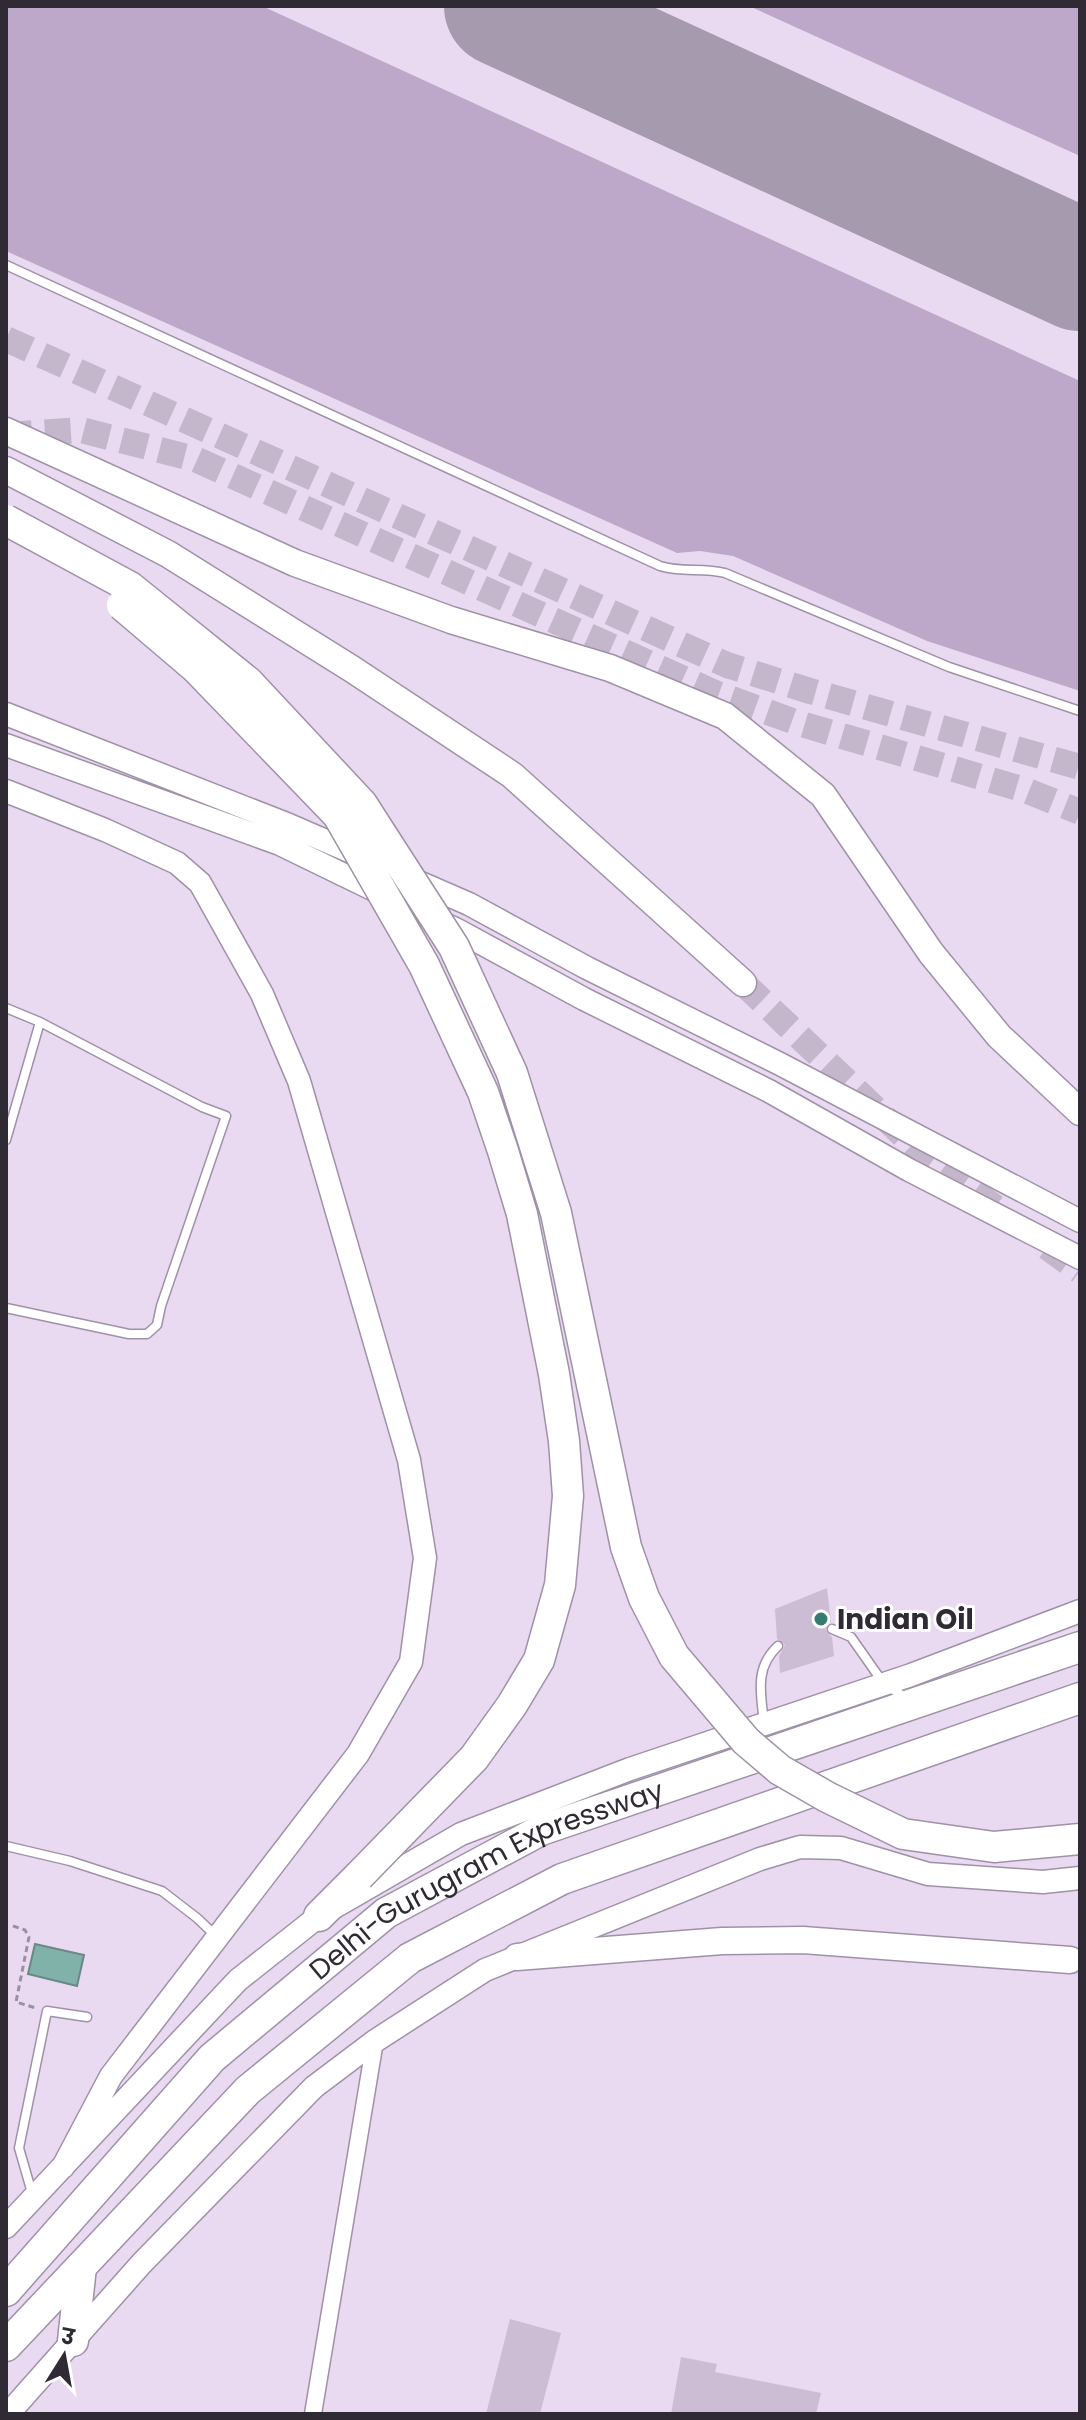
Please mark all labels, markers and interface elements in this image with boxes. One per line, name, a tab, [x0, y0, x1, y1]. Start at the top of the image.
place label: Indian Oil	[837, 1600, 974, 1639]
marker: Indian Oil	[812, 1610, 830, 1628]
street label: Delhi-Gurugram Expressway	[301, 1771, 669, 1989]
north arrow	[24, 2316, 104, 2396]
text: उ	[58, 2320, 77, 2353]

